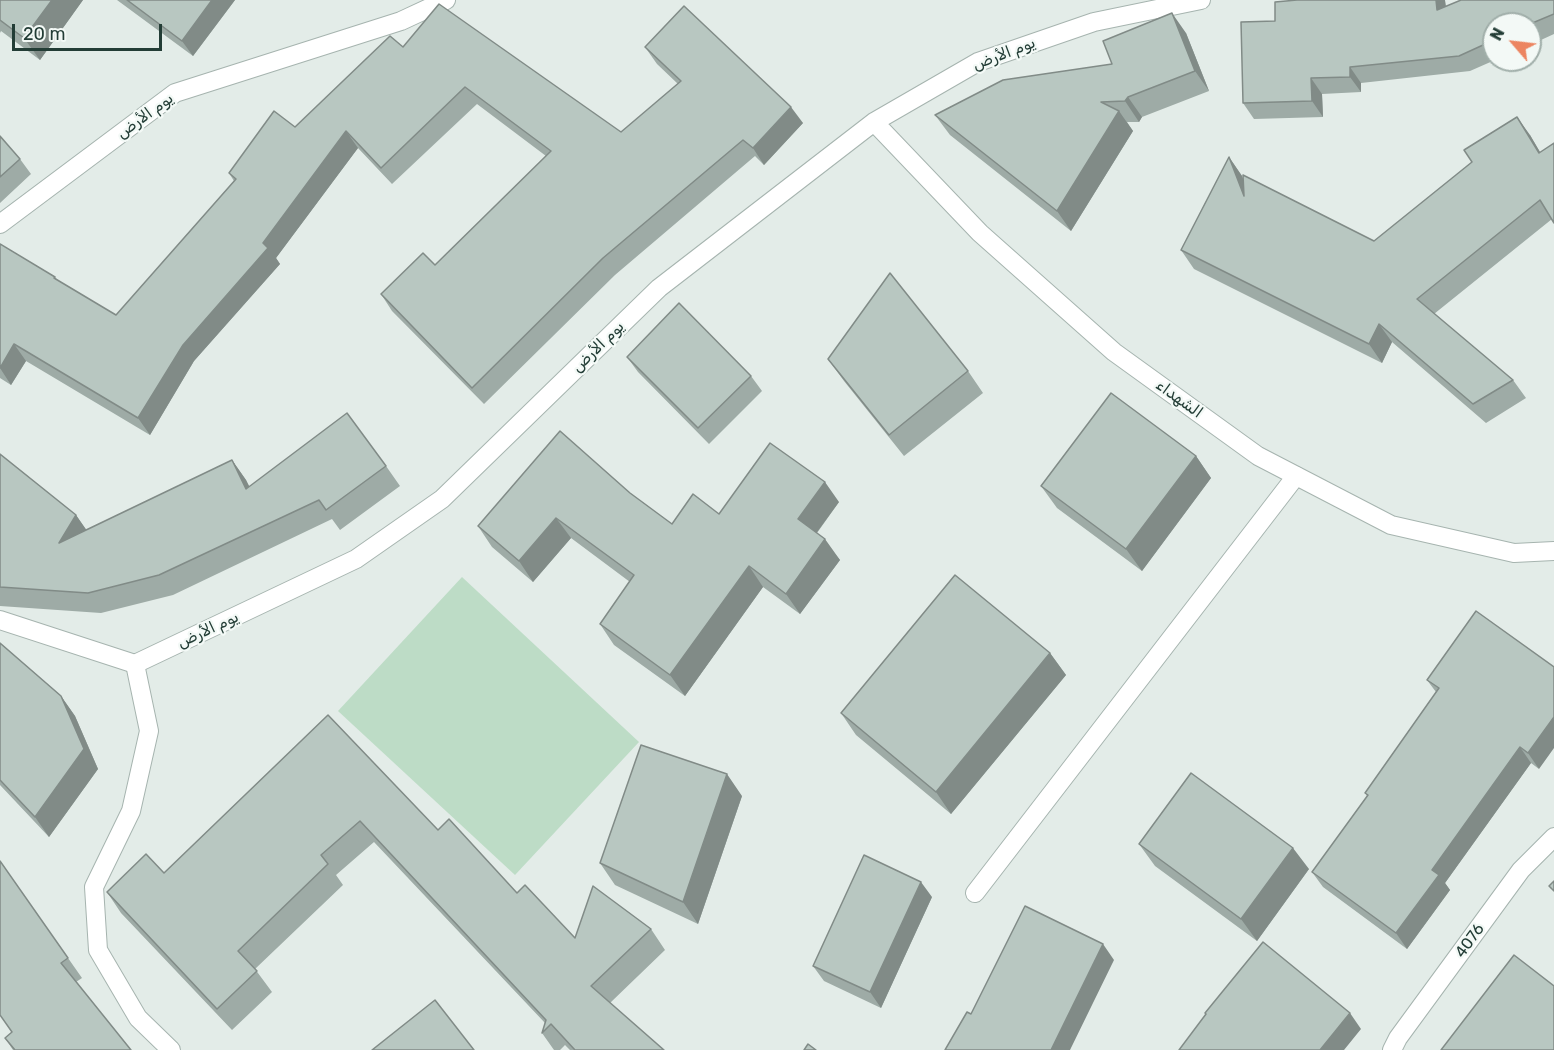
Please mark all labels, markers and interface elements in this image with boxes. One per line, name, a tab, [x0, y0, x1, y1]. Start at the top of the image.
scale bar	[15, 12, 165, 50]
north arrow	[1482, 12, 1542, 72]
text: 20 m	[23, 23, 65, 45]
text: N	[1486, 25, 1509, 44]
street label: يوم الأرض	[970, 33, 1038, 75]
street label: يوم الأرض	[113, 89, 177, 143]
street label: يوم الأرض	[568, 317, 628, 377]
street label: الشهداء	[1152, 376, 1206, 422]
street label: يوم الأرض	[174, 607, 242, 653]
street label: 4076	[1451, 920, 1489, 962]

